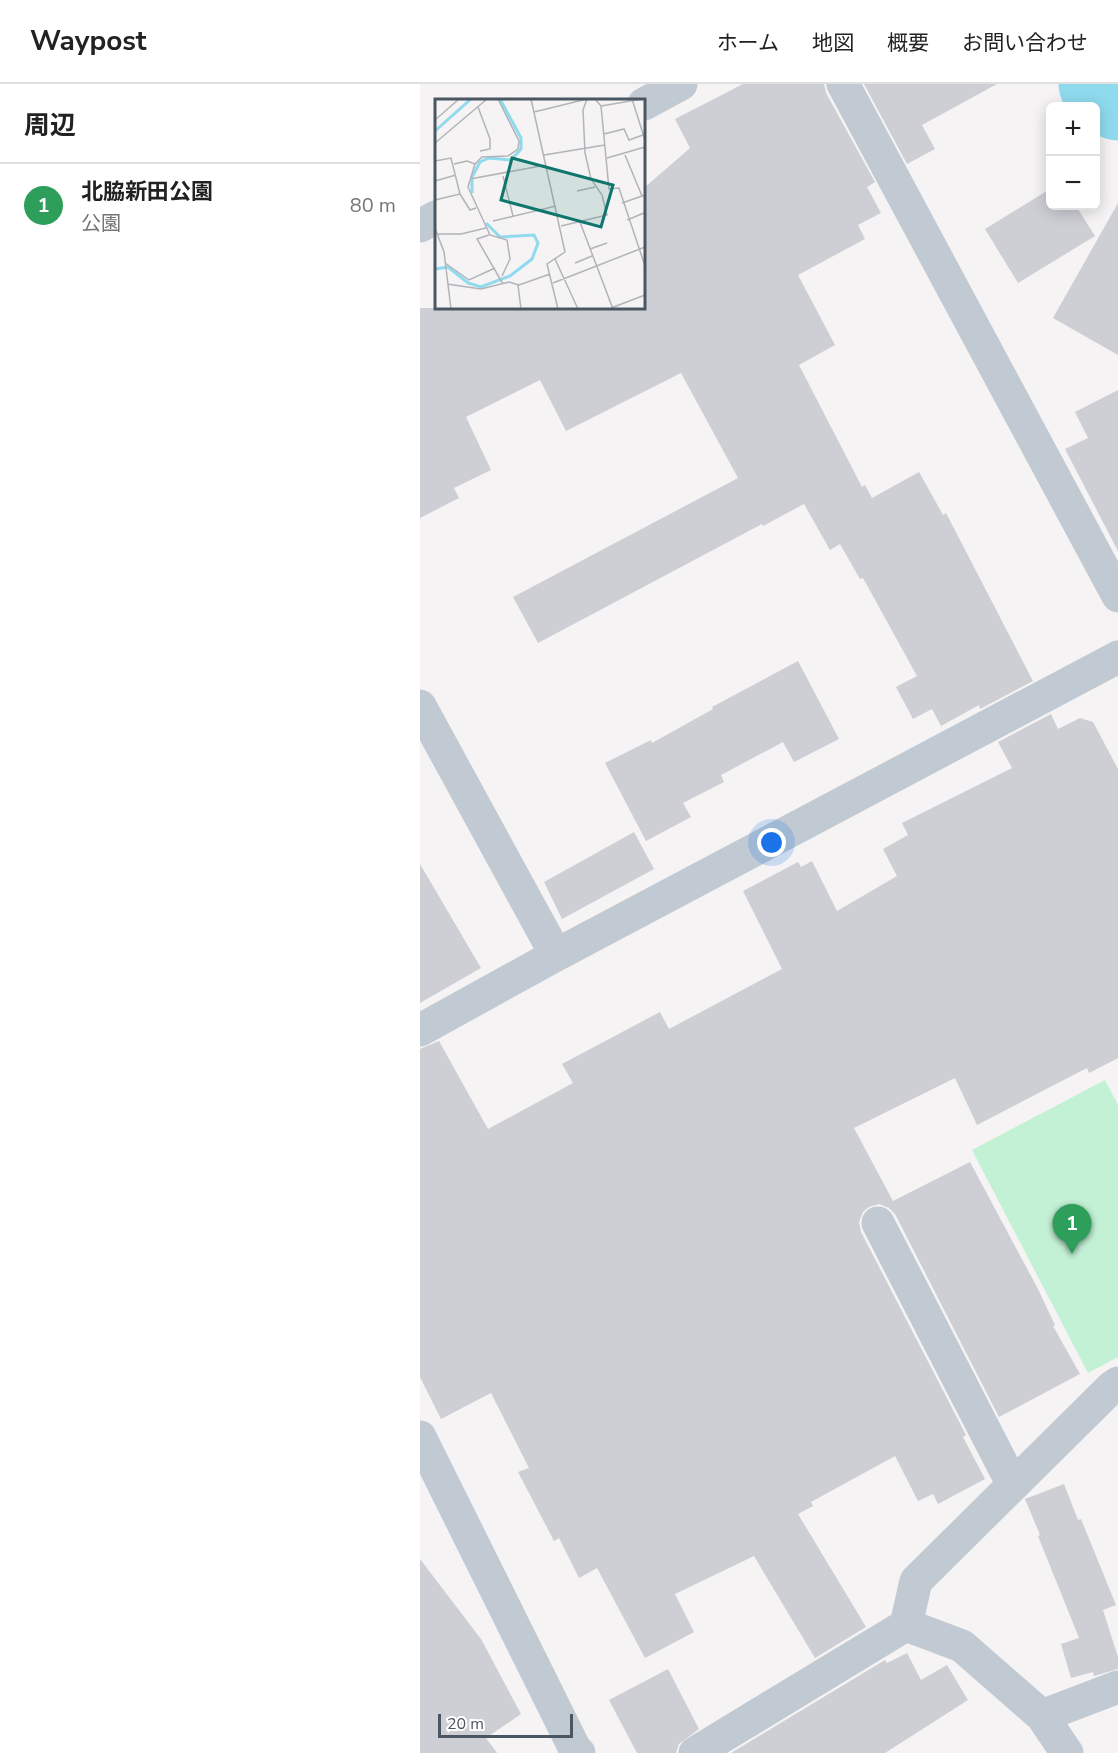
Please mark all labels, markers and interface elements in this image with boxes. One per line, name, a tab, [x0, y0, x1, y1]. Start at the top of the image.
text: Waypost	[30, 22, 147, 60]
text: ホーム	[717, 29, 779, 57]
text: 地図	[812, 29, 854, 57]
text: 概要	[887, 29, 929, 57]
text: お問い合わせ	[962, 29, 1088, 57]
inset map	[435, 99, 645, 309]
map controls	[1046, 102, 1100, 210]
button: +	[1046, 102, 1100, 156]
text: 周辺	[24, 108, 76, 143]
button: −	[1046, 156, 1100, 210]
text: 北脇新田公園	[81, 177, 213, 207]
text: 1	[38, 192, 50, 219]
text: 80 m	[350, 192, 396, 219]
text: 公園	[81, 210, 121, 237]
your location	[757, 828, 786, 857]
pin: 1	[1052, 1204, 1092, 1254]
scale bar	[438, 1711, 573, 1738]
text: 20 m	[447, 1713, 484, 1735]

